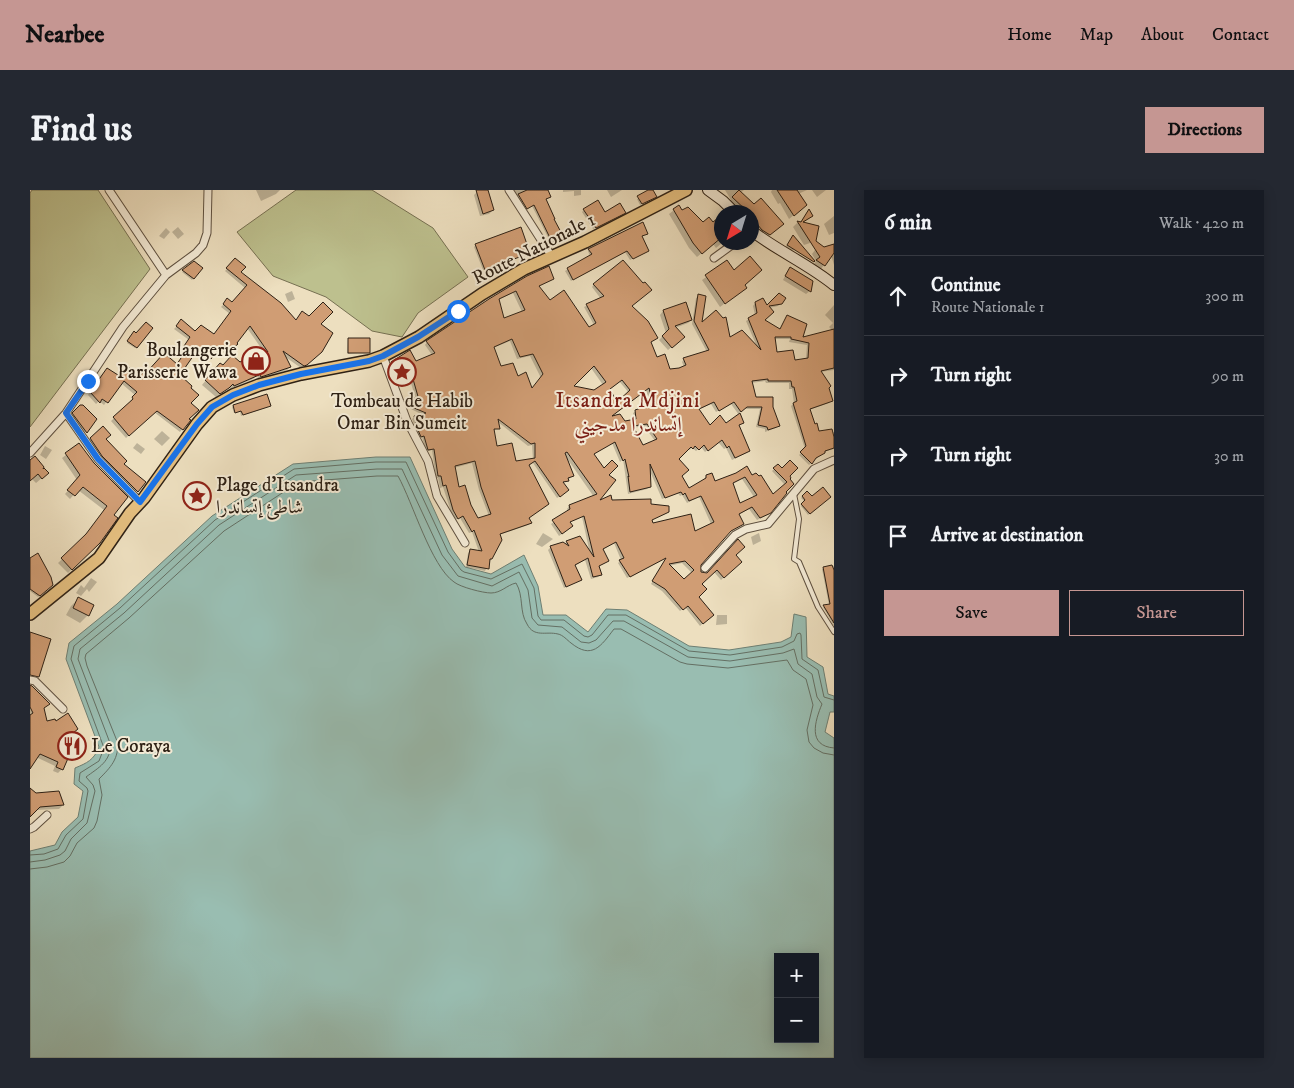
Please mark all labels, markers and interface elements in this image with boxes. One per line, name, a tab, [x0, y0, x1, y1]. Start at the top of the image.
text: Nearbee	[25, 20, 104, 50]
text: Home	[1007, 24, 1052, 46]
text: Map	[1080, 24, 1113, 46]
text: About	[1141, 24, 1184, 46]
text: Contact	[1212, 24, 1269, 46]
button: Directions	[1145, 107, 1264, 153]
text: Find us	[30, 108, 132, 152]
north arrow	[714, 205, 759, 250]
street label: Route Nationale 1	[469, 208, 599, 290]
text: 6 min	[884, 210, 932, 236]
text: Walk · 420 m	[1159, 213, 1244, 233]
text: Continue	[931, 274, 1001, 297]
icon: ahead	[884, 282, 912, 310]
text: 300 m	[1205, 286, 1244, 306]
text: Route Nationale 1	[931, 297, 1045, 317]
route start	[447, 300, 470, 323]
place label: Boulangerie Parisserie Wawa	[117, 339, 237, 384]
shop icon: Boulangerie Parisserie Wawa	[241, 346, 271, 376]
place icon: Tombeau de Habib Omar Bin Sumeit	[387, 357, 417, 387]
icon: right	[884, 362, 912, 390]
text: Turn right	[931, 364, 1011, 387]
text: 90 m	[1212, 366, 1244, 386]
route end	[77, 370, 100, 393]
district label: Itsandra Mdjini إتساندرا مدجيني	[556, 388, 700, 444]
place label: Tombeau de Habib Omar Bin Sumeit	[331, 390, 473, 435]
icon: right	[884, 442, 912, 470]
text: Turn right	[931, 444, 1011, 467]
text: 30 m	[1214, 446, 1244, 466]
place label: Plage d'Itsandra شاطئ إتساندرا	[216, 474, 339, 520]
place icon: Plage d'Itsandra شاطئ إتساندرا	[182, 481, 212, 511]
icon: arrive	[884, 522, 912, 550]
text: Arrive at destination	[931, 524, 1083, 547]
button: Save	[884, 590, 1059, 636]
button: Share	[1069, 590, 1244, 636]
restaurant icon: Le Coraya	[57, 731, 87, 761]
place label: Le Coraya	[91, 735, 171, 758]
map controls	[774, 953, 819, 1043]
button: +	[774, 953, 819, 998]
button: −	[774, 998, 819, 1043]

